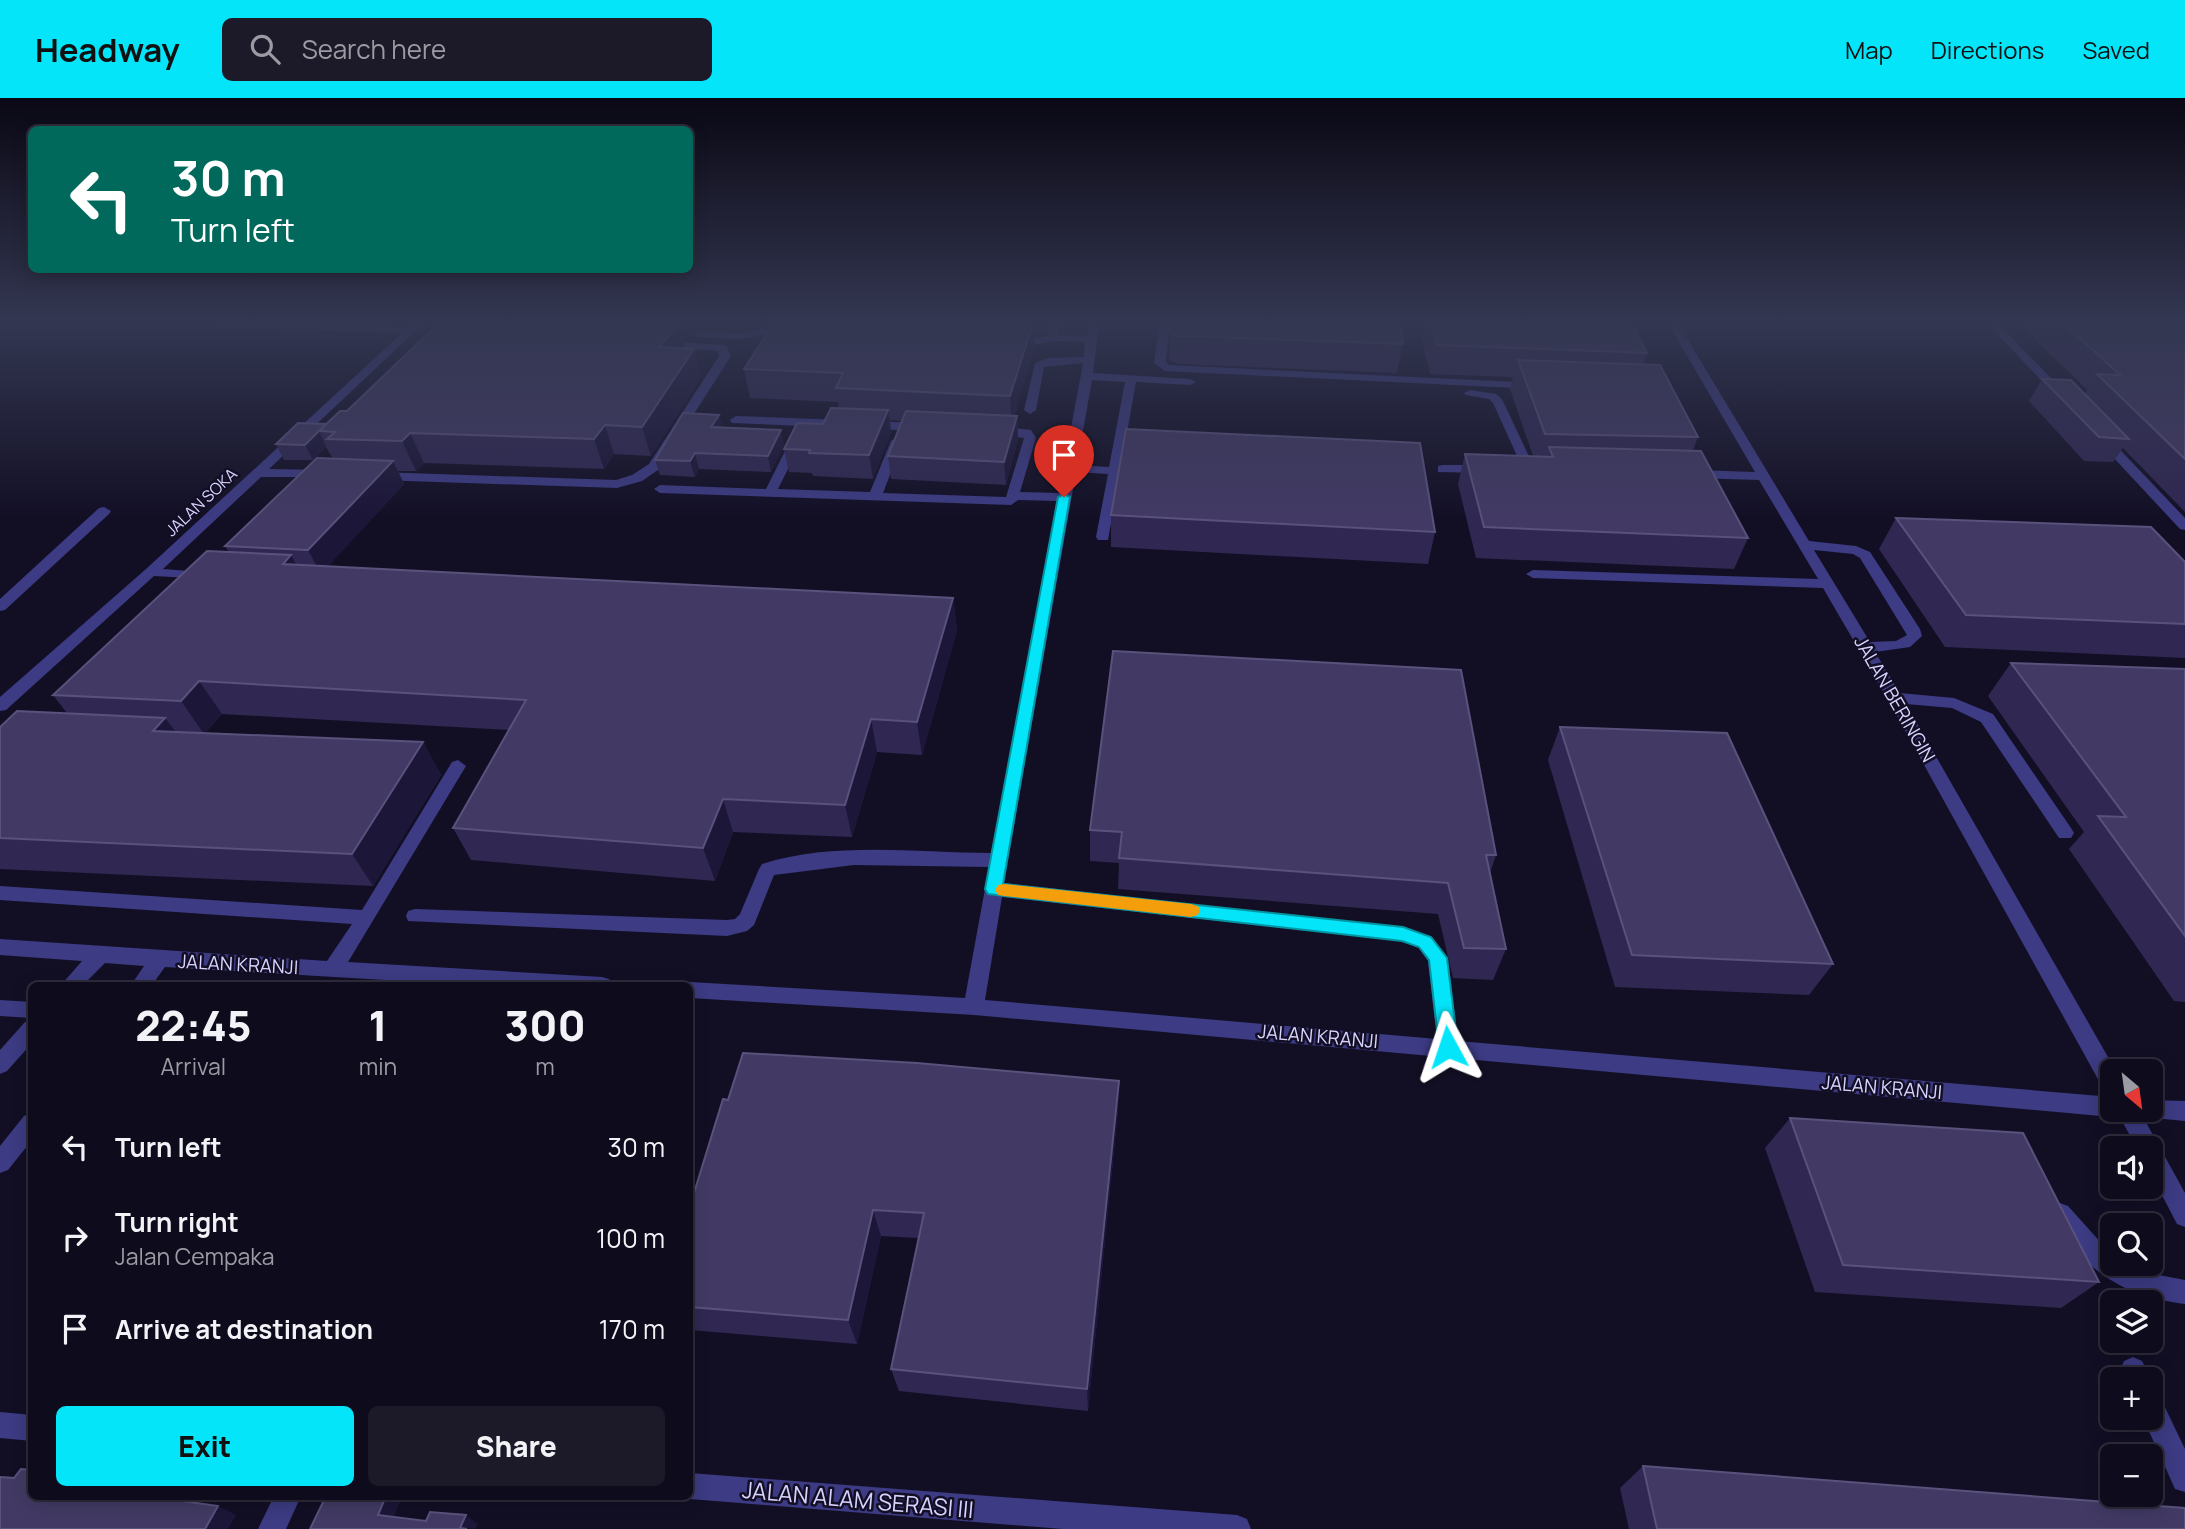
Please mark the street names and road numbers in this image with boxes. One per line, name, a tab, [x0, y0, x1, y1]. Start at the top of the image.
street label: JALAN SOKA	[160, 463, 242, 541]
street label: JALAN BERINGIN	[1848, 631, 1942, 767]
street label: JALAN KRANJI	[177, 948, 299, 980]
street label: JALAN KRANJI	[1257, 1018, 1379, 1054]
street label: JALAN KRANJI	[1821, 1069, 1943, 1105]
street label: JALAN ALAM SERASI III	[741, 1473, 975, 1525]

